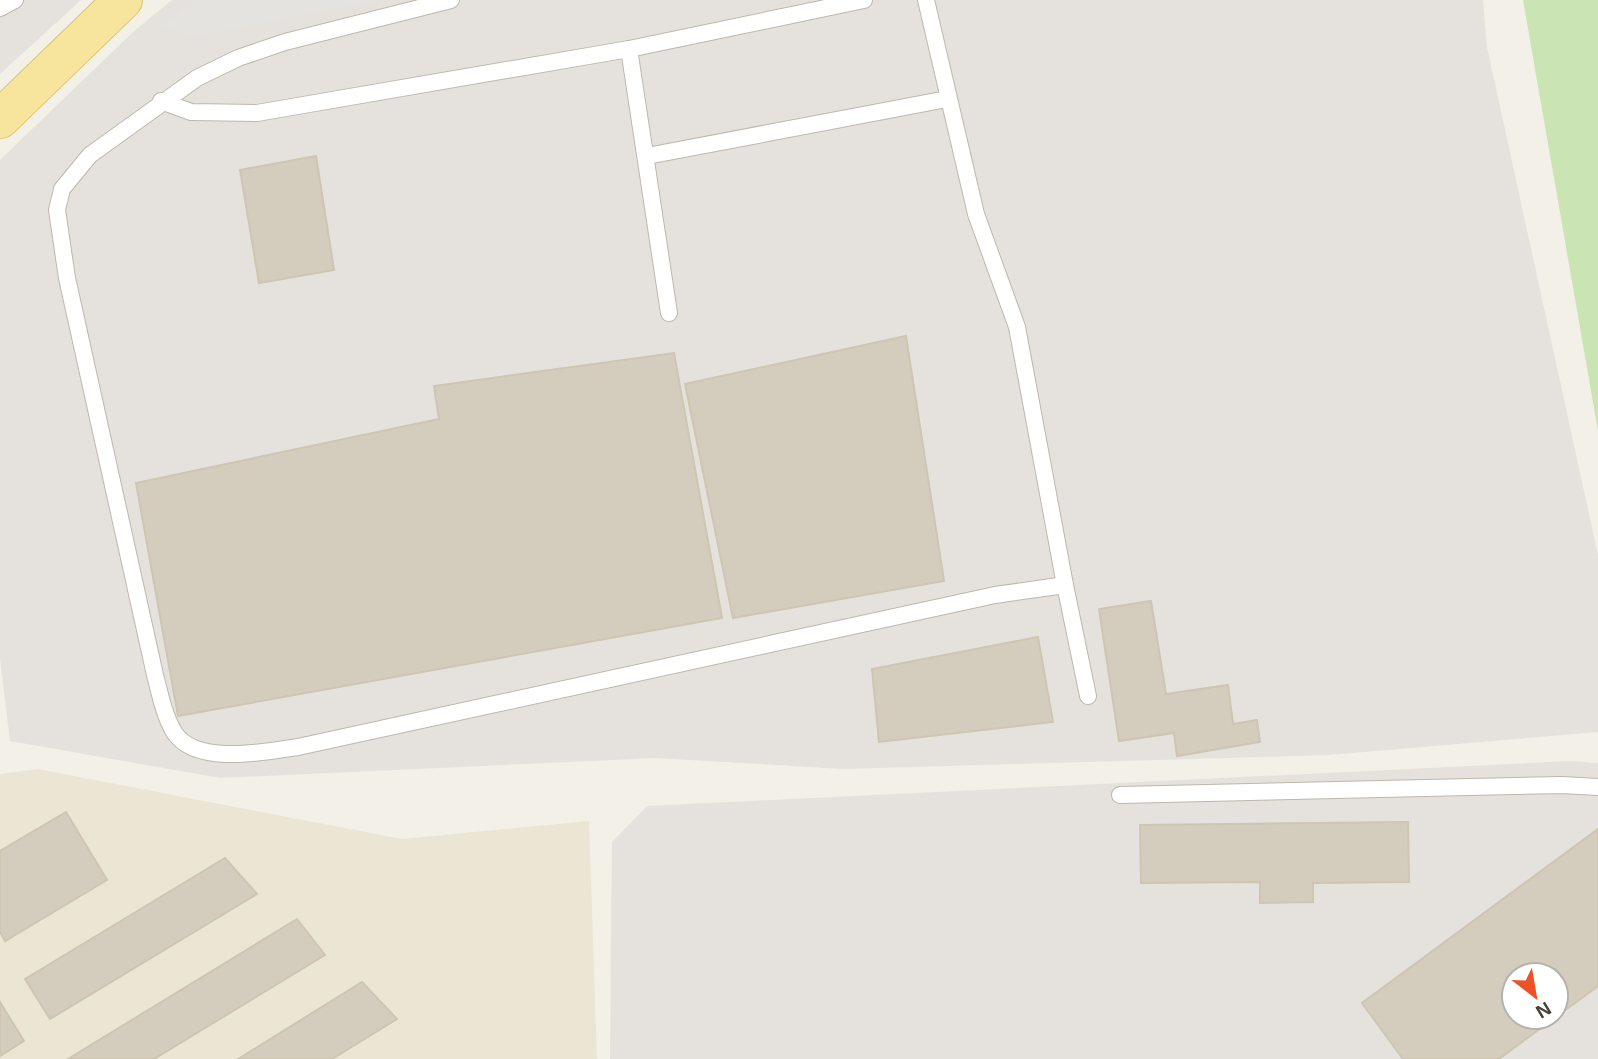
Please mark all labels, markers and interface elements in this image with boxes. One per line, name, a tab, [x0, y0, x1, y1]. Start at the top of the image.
north arrow	[1500, 961, 1570, 1031]
text: N	[1532, 998, 1555, 1023]

